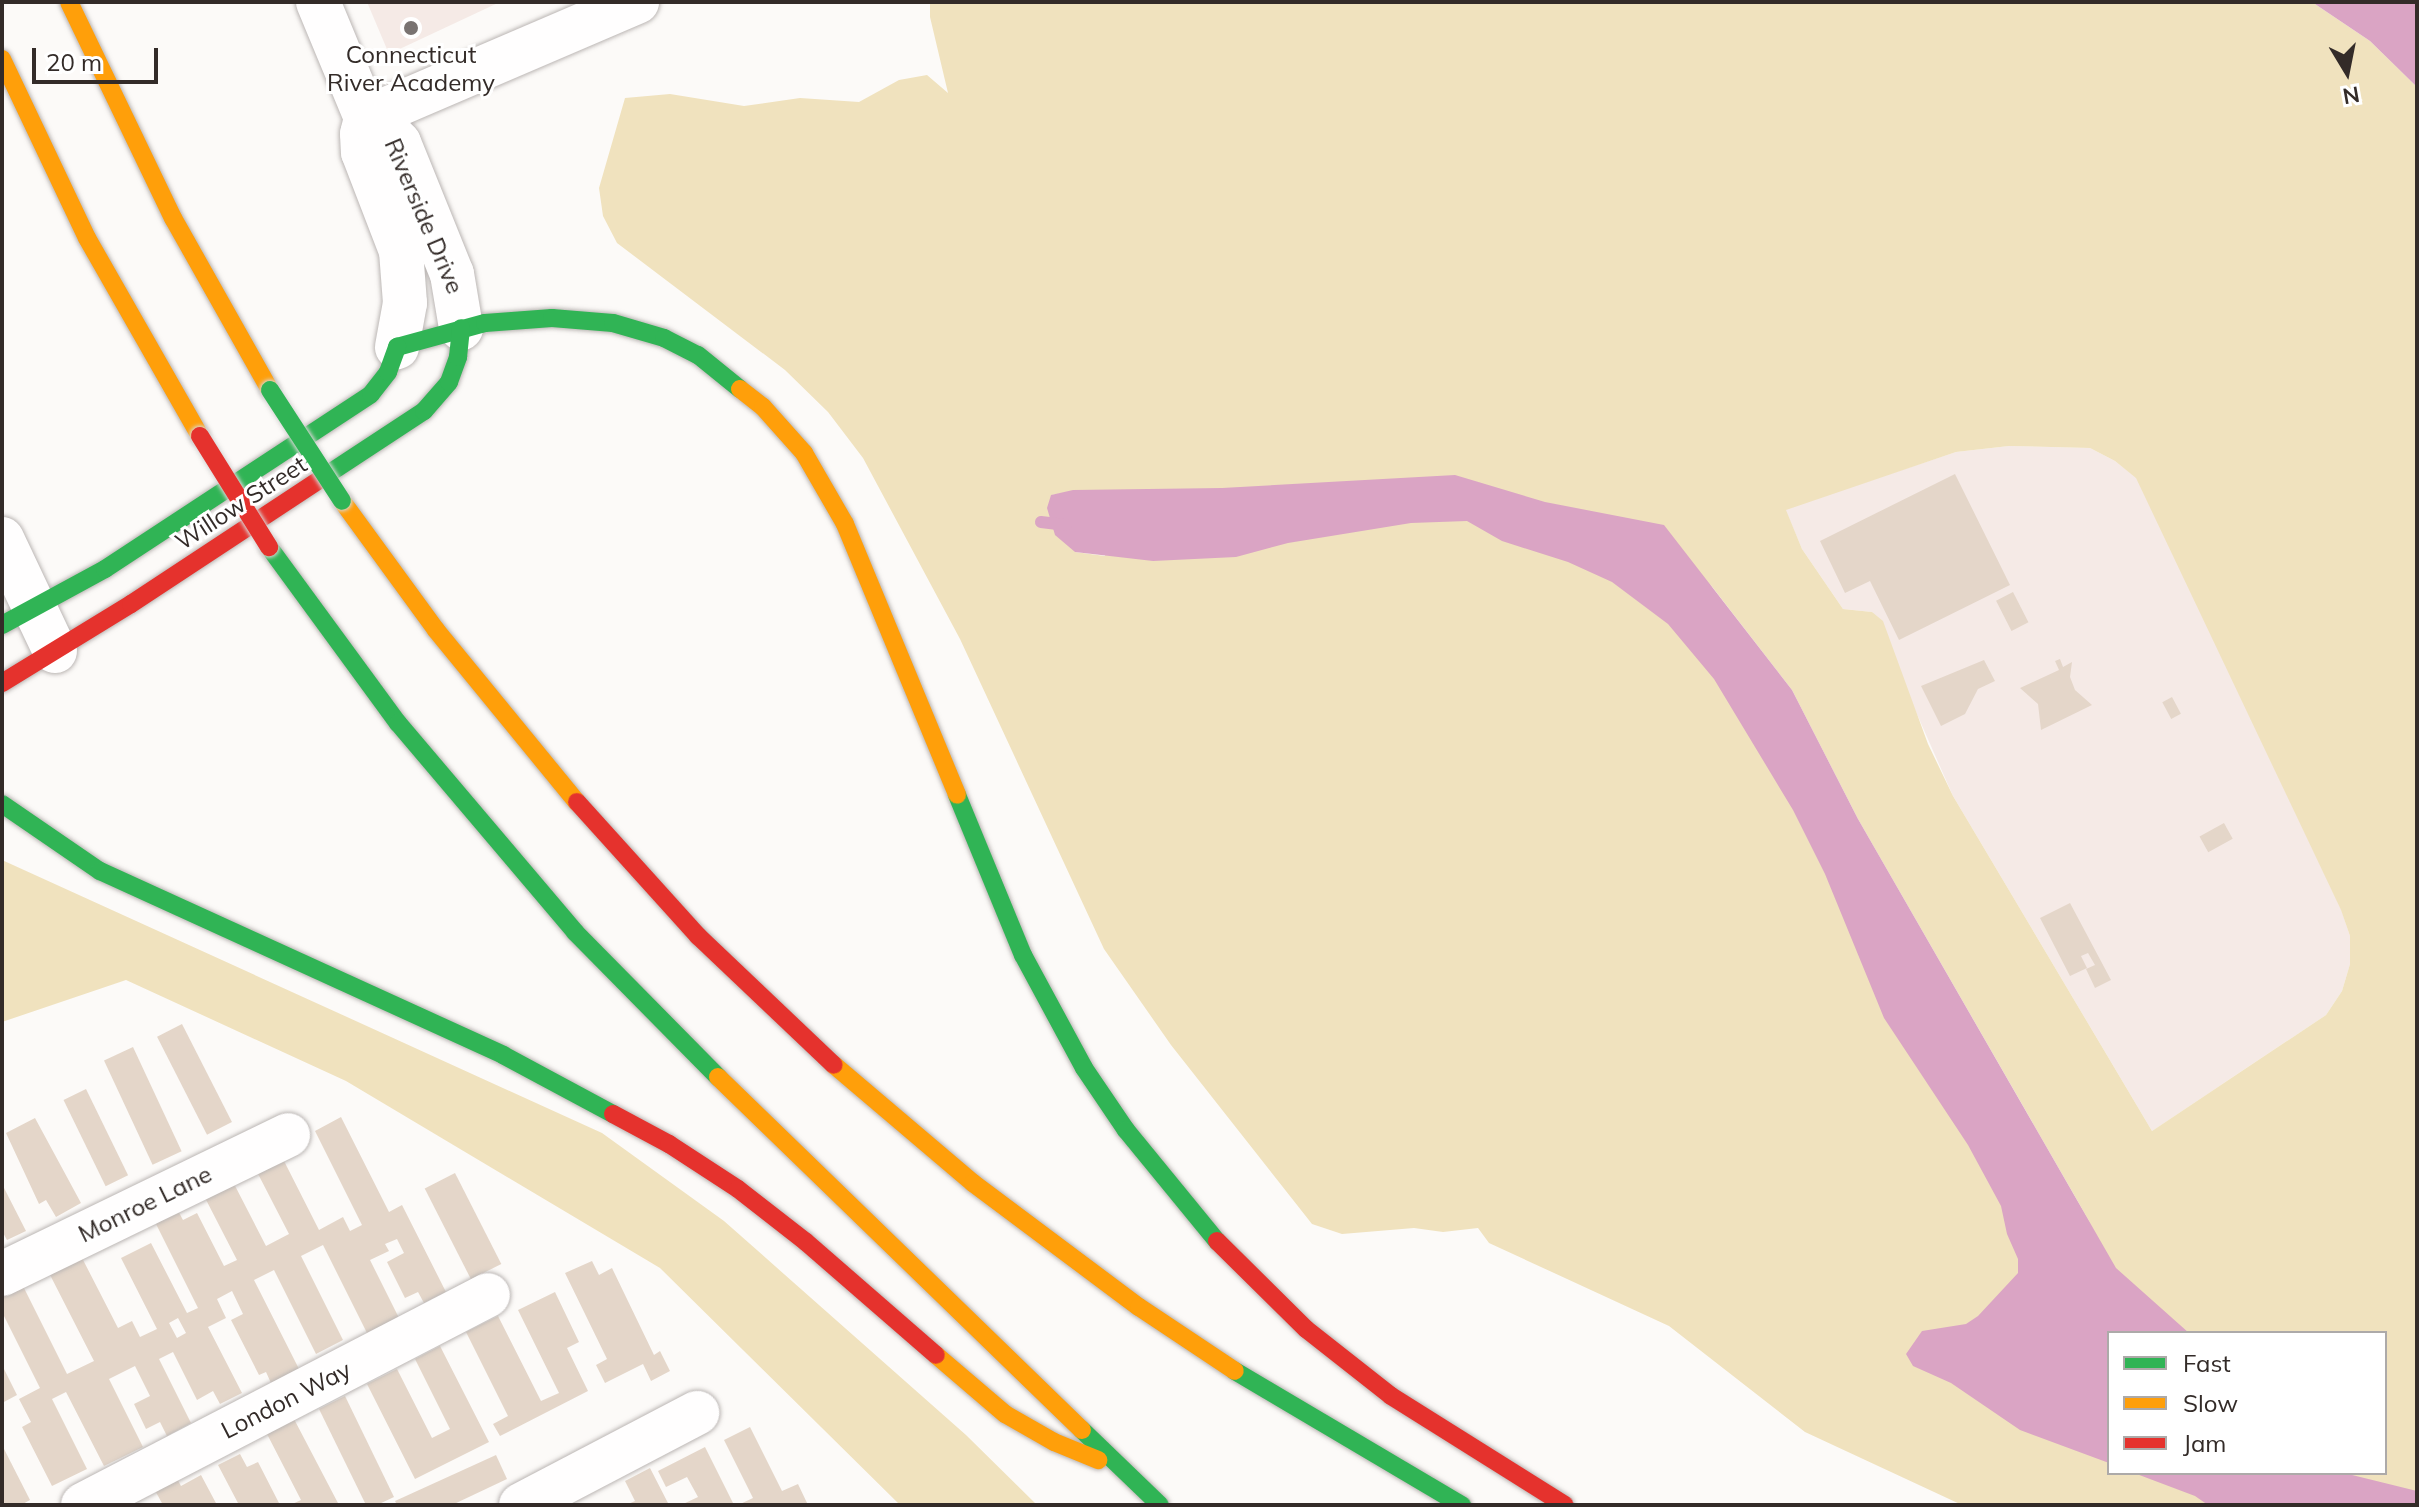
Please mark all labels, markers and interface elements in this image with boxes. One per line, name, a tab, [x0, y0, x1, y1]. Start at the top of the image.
marker: Connecticut River Academy	[402, 19, 420, 37]
scale bar	[36, 32, 162, 82]
north arrow	[2307, 32, 2387, 112]
place label: Connecticut River Academy	[327, 41, 495, 97]
text: 20 m	[46, 47, 102, 77]
text: N	[2341, 80, 2362, 111]
street label: Riverside Drive	[378, 134, 470, 298]
street label: Willow Street	[170, 450, 312, 556]
street label: Monroe Lane	[74, 1159, 216, 1249]
legend	[2107, 1331, 2387, 1475]
text: Fast	[2183, 1348, 2231, 1378]
street label: London Way	[216, 1355, 356, 1445]
text: Slow	[2183, 1388, 2238, 1418]
text: Jam	[2183, 1428, 2226, 1458]

